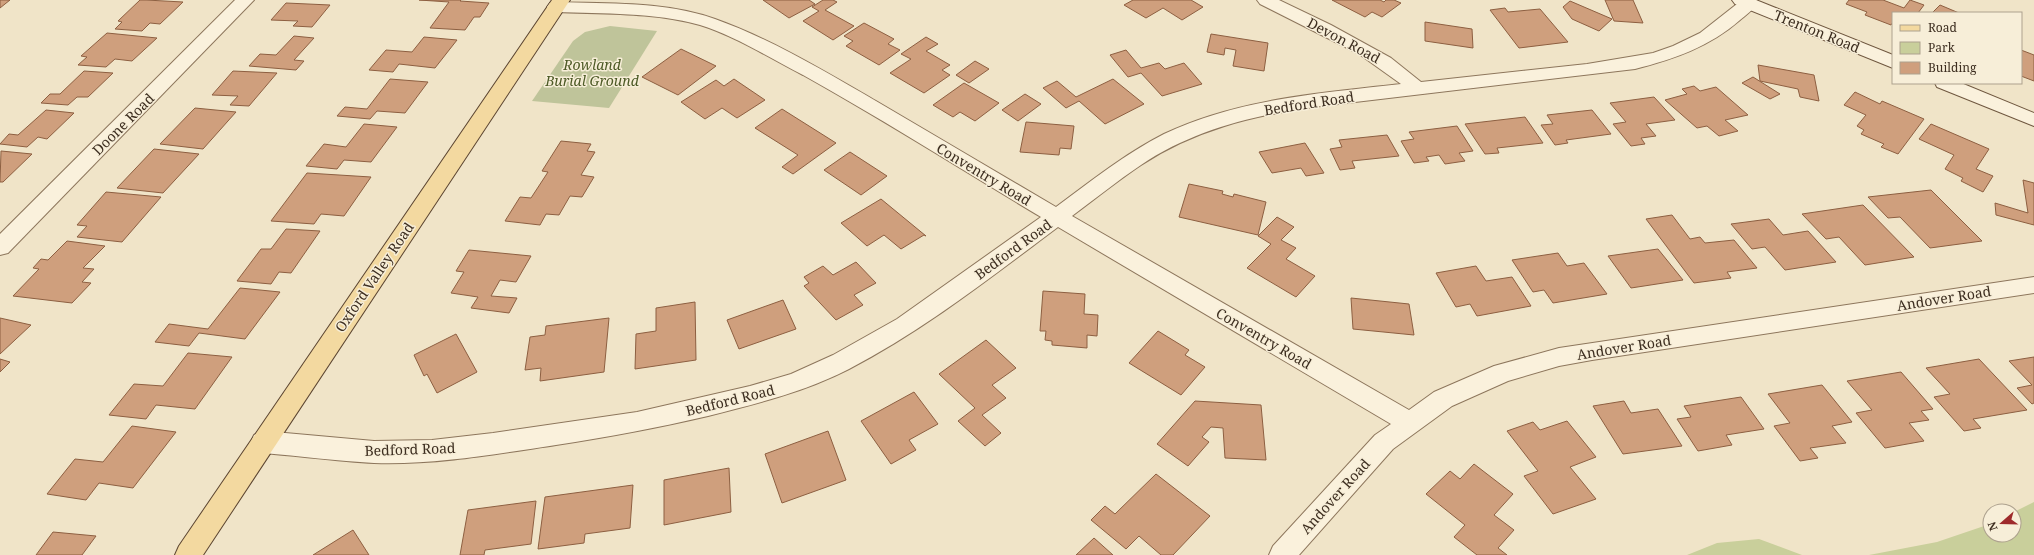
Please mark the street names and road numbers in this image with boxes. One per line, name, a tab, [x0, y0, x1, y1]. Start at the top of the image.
street label: Trenton Road	[1771, 5, 1863, 57]
street label: Devon Road	[1304, 13, 1384, 67]
street label: Bedford Road	[1263, 86, 1356, 120]
street label: Doone Road	[88, 89, 158, 159]
street label: Conventry Road	[933, 138, 1035, 210]
street label: Bedford Road	[971, 214, 1056, 283]
street label: Oxford Valley Road	[330, 218, 418, 336]
street label: Andover Road	[1896, 281, 1993, 315]
street label: Conventry Road	[1213, 303, 1315, 373]
street label: Andover Road	[1576, 330, 1673, 364]
street label: Bedford Road	[684, 380, 777, 420]
street label: Bedford Road	[364, 438, 456, 460]
street label: Andover Road	[1296, 454, 1374, 538]

